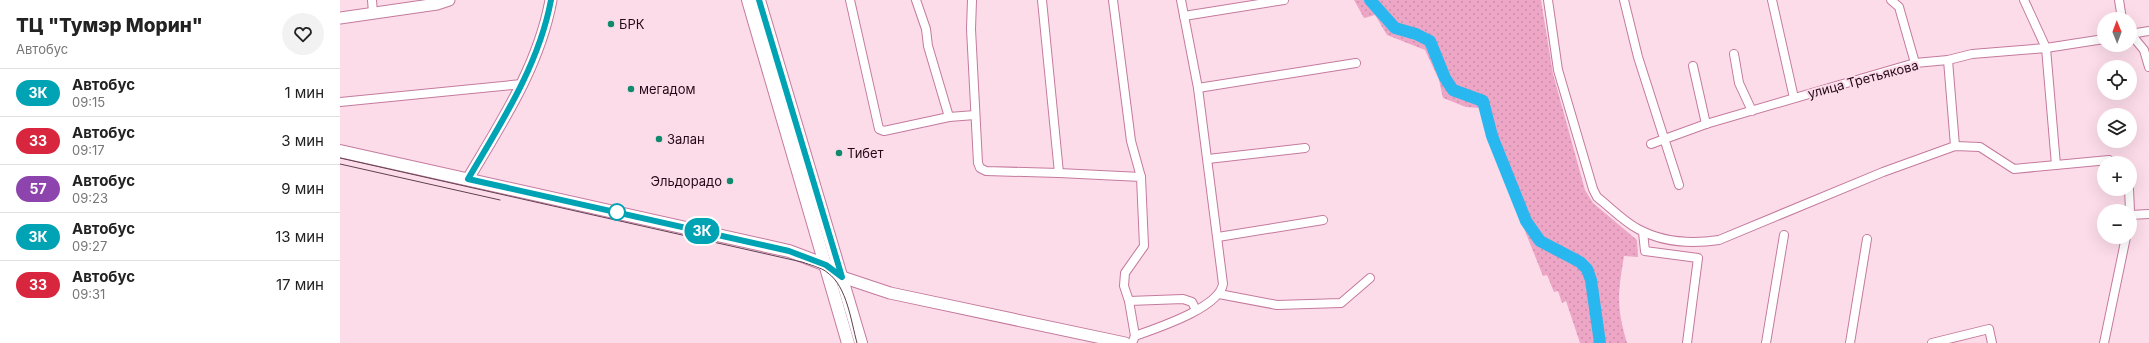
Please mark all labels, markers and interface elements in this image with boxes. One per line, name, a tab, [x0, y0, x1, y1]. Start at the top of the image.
north arrow	[2097, 12, 2137, 52]
map controls	[2097, 12, 2137, 244]
button: heart	[282, 13, 324, 55]
text: ТЦ "Тумэр Морин"	[16, 14, 203, 37]
place label: БРК	[619, 16, 645, 32]
marker: БРК	[606, 19, 616, 29]
text: Автобус	[16, 41, 68, 57]
street label: улица Третьякова	[1806, 57, 1920, 101]
button: locate	[2097, 60, 2137, 100]
text: Автобус	[72, 75, 135, 94]
place label: мегадом	[639, 81, 696, 97]
text: 1 мин	[284, 83, 324, 102]
text: 3К	[28, 84, 48, 101]
marker: мегадом	[626, 84, 636, 94]
text: 09:15	[72, 94, 105, 110]
button: layers	[2097, 108, 2137, 148]
text: Автобус	[72, 123, 135, 142]
text: 3 мин	[281, 131, 324, 150]
place label: Залан	[667, 131, 705, 147]
text: 33	[29, 132, 47, 149]
marker: Залан	[654, 134, 664, 144]
text: 09:17	[72, 142, 105, 158]
place label: Тибет	[847, 145, 884, 161]
marker: Тибет	[834, 148, 844, 158]
button: +	[2097, 156, 2137, 196]
text: Автобус	[72, 171, 135, 190]
place label: Эльдорадо	[650, 173, 722, 189]
marker: Эльдорадо	[725, 176, 735, 186]
text: 9 мин	[281, 179, 324, 198]
text: 57	[29, 180, 47, 197]
text: 09:23	[72, 190, 108, 206]
unlabelled marker	[608, 203, 626, 221]
button: −	[2097, 204, 2137, 244]
line badge: 3К	[684, 218, 720, 244]
text: Автобус	[72, 219, 135, 238]
text: 3К	[692, 222, 712, 239]
text: 13 мин	[275, 227, 324, 246]
text: 3К	[28, 228, 48, 245]
text: 09:27	[72, 238, 107, 254]
text: Автобус	[72, 267, 135, 286]
text: 17 мин	[276, 275, 324, 294]
text: 33	[29, 276, 47, 293]
text: 09:31	[72, 286, 105, 302]

